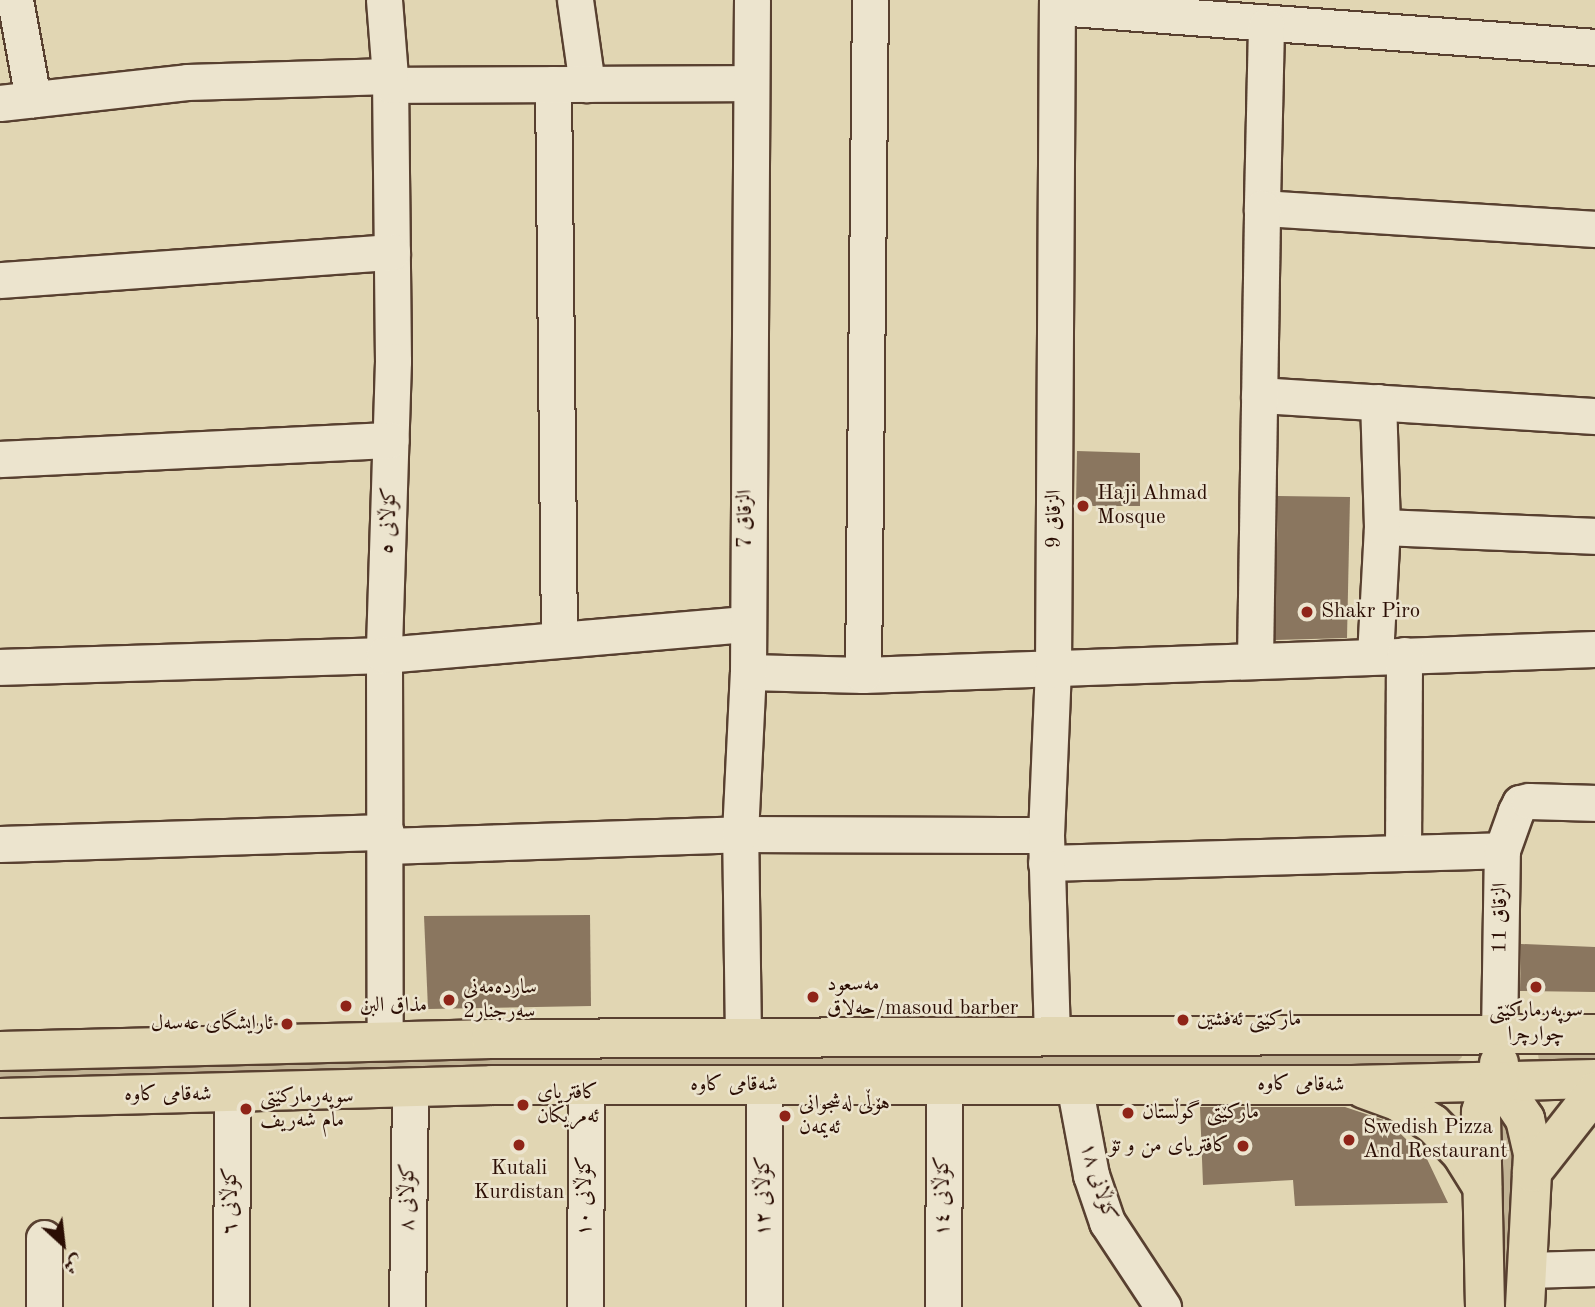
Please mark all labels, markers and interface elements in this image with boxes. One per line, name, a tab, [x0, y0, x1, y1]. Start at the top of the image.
place label: Haji Ahmad Mosque	[1097, 481, 1208, 531]
street label: کۆڵانی ٥	[375, 487, 403, 555]
street label: الزقاق 9	[1042, 489, 1068, 549]
street label: الزقاق 7	[733, 490, 759, 548]
marker: Haji Ahmad Mosque	[1075, 498, 1091, 514]
place label: Shakr Piro	[1321, 599, 1420, 625]
marker: Shakr Piro	[1299, 604, 1315, 620]
street label: الزقاق 11	[1488, 882, 1514, 954]
place label: مەسعود حەلاق/masoud barber	[827, 972, 1018, 1022]
place label: ساردەمەنی سەرجنار2	[463, 975, 537, 1025]
marker: سوپەرمارکێتی چوارچرا	[1528, 979, 1544, 995]
marker: مەسعود حەلاق/masoud barber	[805, 989, 821, 1005]
marker: ساردەمەنی سەرجنار2	[441, 992, 457, 1008]
place label: مذاق البن	[360, 993, 427, 1019]
marker: مذاق البن	[338, 998, 354, 1014]
place label: سوپەرمارکێتی چوارچرا	[1489, 998, 1583, 1048]
place label: مارکێتی ئەفشین	[1197, 1007, 1301, 1033]
place label: ئارايشگاى عەسەل	[151, 1011, 273, 1037]
marker: مارکێتی ئەفشین	[1175, 1012, 1191, 1028]
marker: ئارايشگاى عەسەل	[279, 1016, 295, 1032]
street label: شەقامی کاوە	[690, 1072, 778, 1098]
street label: شەقامی کاوە	[1257, 1072, 1345, 1098]
place label: کافتریای ئەمریکان	[537, 1080, 599, 1130]
street label: شەقامی کاوە	[124, 1082, 212, 1108]
place label: سوپەرمارکێتی مام شەریف	[260, 1084, 354, 1134]
place label: هۆڵی لەشجوانی ئەیمەن	[799, 1091, 890, 1141]
marker: کافتریای ئەمریکان	[515, 1097, 531, 1113]
place label: مارکێتی گوڵستان	[1142, 1100, 1259, 1126]
marker: سوپەرمارکێتی مام شەریف	[238, 1101, 254, 1117]
marker: مارکێتی گوڵستان	[1120, 1105, 1136, 1121]
marker: هۆڵی لەشجوانی ئەیمەن	[777, 1108, 793, 1124]
place label: Swedish Pizza And Restaurant	[1363, 1115, 1508, 1165]
marker: Swedish Pizza And Restaurant	[1341, 1132, 1357, 1148]
place label: کافتریای من و تۆ	[1109, 1133, 1229, 1159]
marker: Kutali Kurdistan	[511, 1137, 527, 1153]
marker: کافتریای من و تۆ	[1235, 1138, 1251, 1154]
street label: کۆڵانی ١٨	[1074, 1140, 1122, 1224]
place label: Kutali Kurdistan	[474, 1156, 564, 1206]
street label: کۆڵانی ١٠	[572, 1156, 598, 1236]
street label: کۆڵانی ١٢	[751, 1156, 777, 1236]
street label: کۆڵانی ١٤	[930, 1156, 956, 1236]
street label: کۆڵانی ٨	[395, 1163, 421, 1231]
street label: کۆڵانی ٦	[218, 1167, 244, 1235]
north arrow	[28, 1209, 98, 1279]
text: ش	[60, 1250, 85, 1276]

